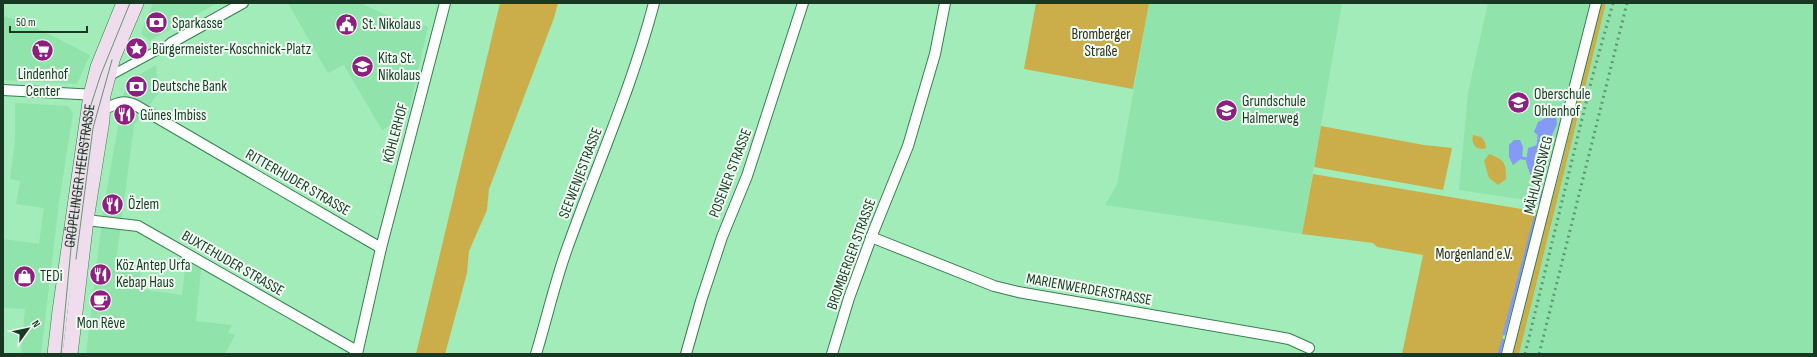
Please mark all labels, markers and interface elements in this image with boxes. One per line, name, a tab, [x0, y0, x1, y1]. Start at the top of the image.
scale bar	[10, 8, 87, 34]
bank icon: Sparkasse	[144, 10, 170, 36]
public building icon: St. Nikolaus	[333, 11, 359, 37]
place label: Sparkasse	[172, 14, 223, 33]
text: 50 m	[16, 15, 36, 30]
place label: St. Nikolaus	[362, 15, 421, 34]
park label: Bromberger Straße	[1071, 25, 1131, 61]
place icon: Bürgermeister-Koschnick-Platz	[124, 36, 150, 62]
supermarket icon: Lindenhof Center	[30, 38, 56, 64]
place label: Bürgermeister-Koschnick-Platz	[152, 40, 312, 59]
place label: Kita St. Nikolaus	[378, 49, 420, 85]
school or university icon: Kita St. Nikolaus	[350, 54, 376, 80]
place label: Lindenhof Center	[18, 65, 69, 101]
bank icon: Deutsche Bank	[124, 73, 150, 99]
place label: Deutsche Bank	[152, 77, 227, 96]
place label: Oberschule Ohlenhof	[1534, 85, 1591, 121]
school or university icon: Oberschule Ohlenhof	[1505, 90, 1531, 116]
place label: Grundschule Halmerweg	[1242, 92, 1306, 128]
school or university icon: Grundschule Halmerweg	[1214, 97, 1240, 123]
street label: KÖHLERHOF	[378, 101, 413, 165]
restaurant icon: Günes Imbiss	[111, 102, 137, 128]
street label: GRÖPELINGER HEERSTRASSE	[60, 103, 100, 249]
place label: Günes Imbiss	[140, 106, 206, 125]
street label: SEEWENJESTRASSE	[554, 125, 607, 221]
street label: POSENER STRASSE	[705, 126, 756, 220]
street label: MÄHLANDSWEG	[1520, 134, 1557, 216]
street label: RITTERHUDER STRASSE	[242, 145, 353, 220]
restaurant icon: Özlem	[99, 191, 125, 217]
place label: Özlem	[128, 195, 159, 214]
street label: BROMBERGER STRASSE	[823, 196, 880, 312]
street label: BUXTEHUDER STRASSE	[178, 226, 287, 300]
park label: Morgenland e.V.	[1435, 245, 1513, 264]
place label: Köz Antep Urfa Kebap Haus	[116, 256, 191, 292]
restaurant icon: Köz Antep Urfa Kebap Haus	[87, 261, 113, 287]
shop icon: TEDi	[11, 263, 37, 289]
place label: TEDi	[40, 267, 63, 286]
street label: MARIENWERDERSTRASSE	[1025, 269, 1153, 310]
cafe icon: Mon Rêve	[88, 287, 114, 313]
north arrow	[8, 309, 48, 349]
place label: Mon Rêve	[77, 314, 125, 333]
text: N	[29, 318, 43, 330]

